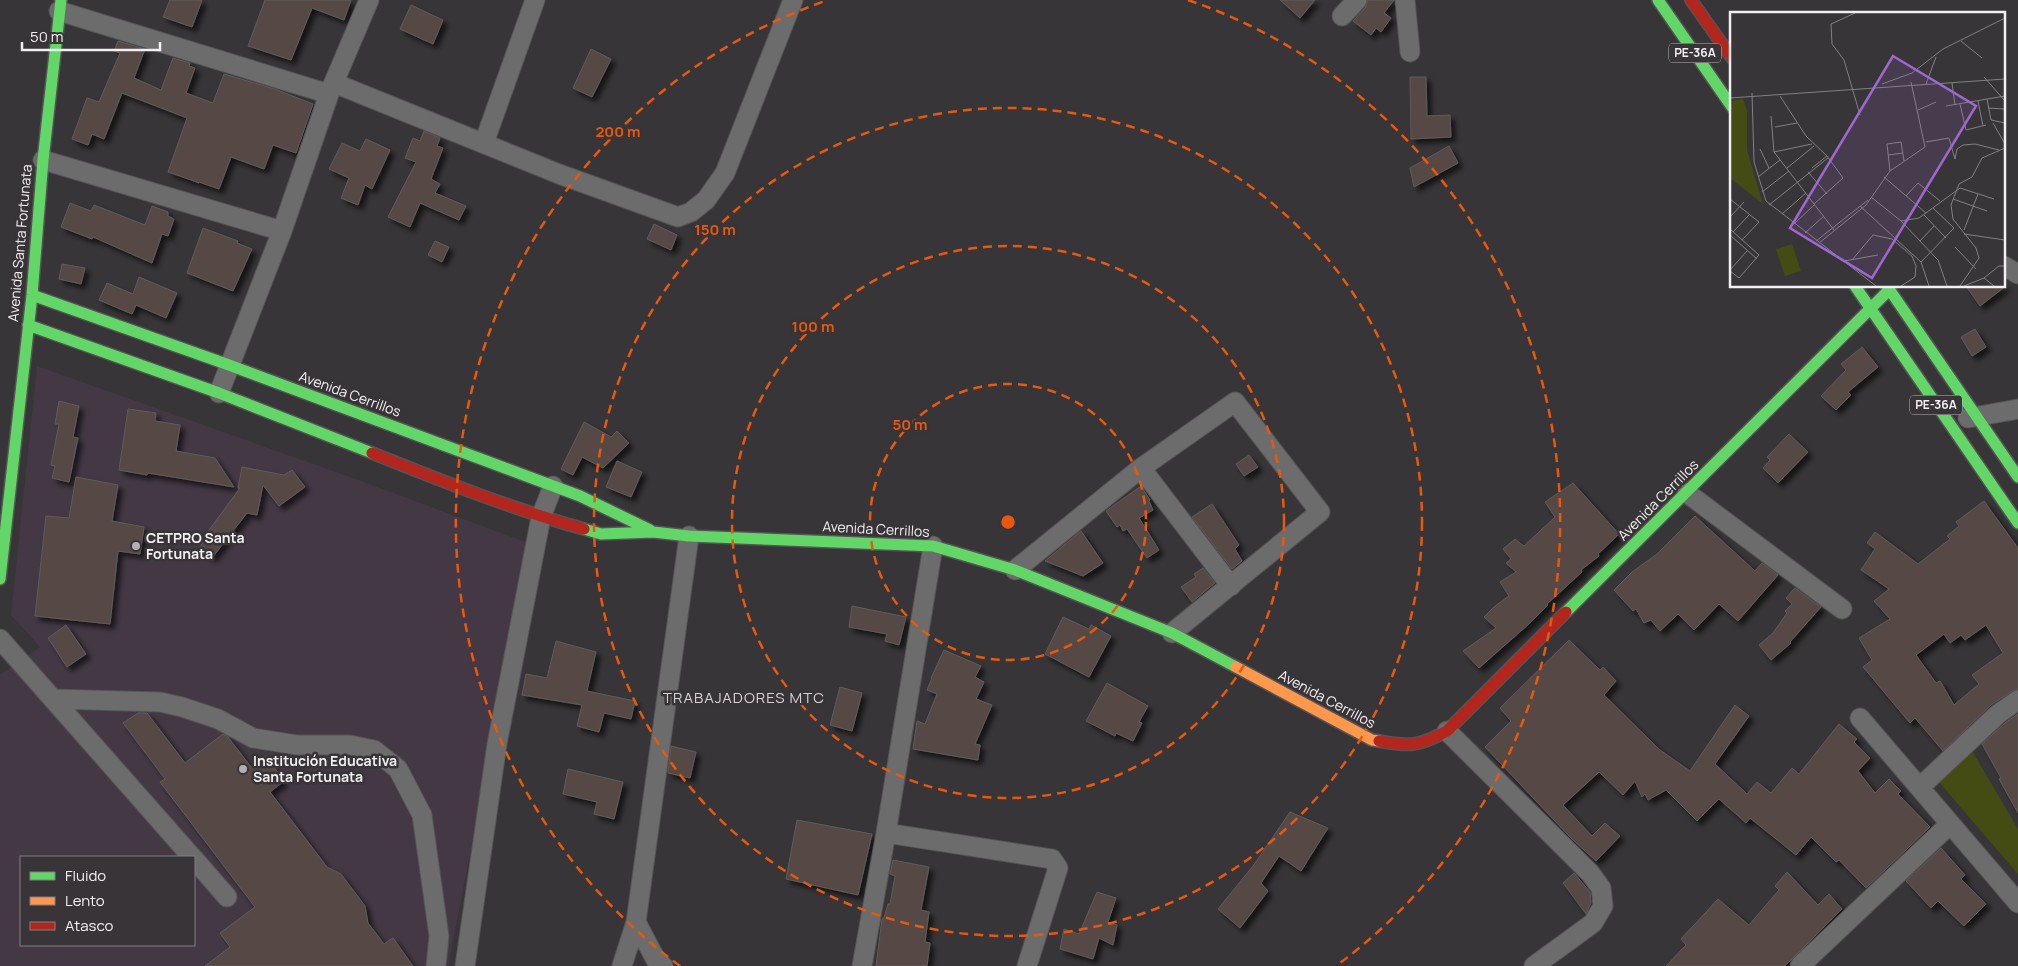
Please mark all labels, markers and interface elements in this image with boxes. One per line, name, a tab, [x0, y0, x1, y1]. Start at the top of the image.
inset map	[1730, 12, 2006, 288]
scale bar	[22, 20, 160, 52]
text: 50 m	[30, 26, 64, 47]
road number: PE-36A	[1669, 44, 1721, 62]
text: 200 m	[595, 121, 641, 142]
street label: Avenida Santa Fortunata	[3, 163, 36, 323]
text: 150 m	[694, 219, 736, 240]
text: 100 m	[792, 316, 834, 337]
street label: Avenida Cerrillos	[297, 366, 404, 421]
road number: PE-36A	[1910, 396, 1962, 414]
text: 50 m	[892, 414, 928, 435]
street label: Avenida Cerrillos	[1613, 455, 1702, 544]
centre of rings	[999, 513, 1017, 531]
street label: Avenida Cerrillos	[822, 516, 930, 541]
place label: CETPRO Santa Fortunata	[146, 528, 245, 563]
marker: CETPRO Santa Fortunata	[130, 540, 142, 552]
street label: Avenida Cerrillos	[1275, 665, 1379, 732]
district label: TRABAJADORES MTC	[663, 687, 825, 708]
place label: Institución Educativa Santa Fortunata	[253, 751, 397, 786]
marker: Institución Educativa Santa Fortunata	[237, 763, 249, 775]
legend	[20, 856, 195, 946]
text: Fluido	[65, 865, 106, 886]
text: Lento	[65, 890, 105, 911]
text: Atasco	[65, 915, 113, 936]

